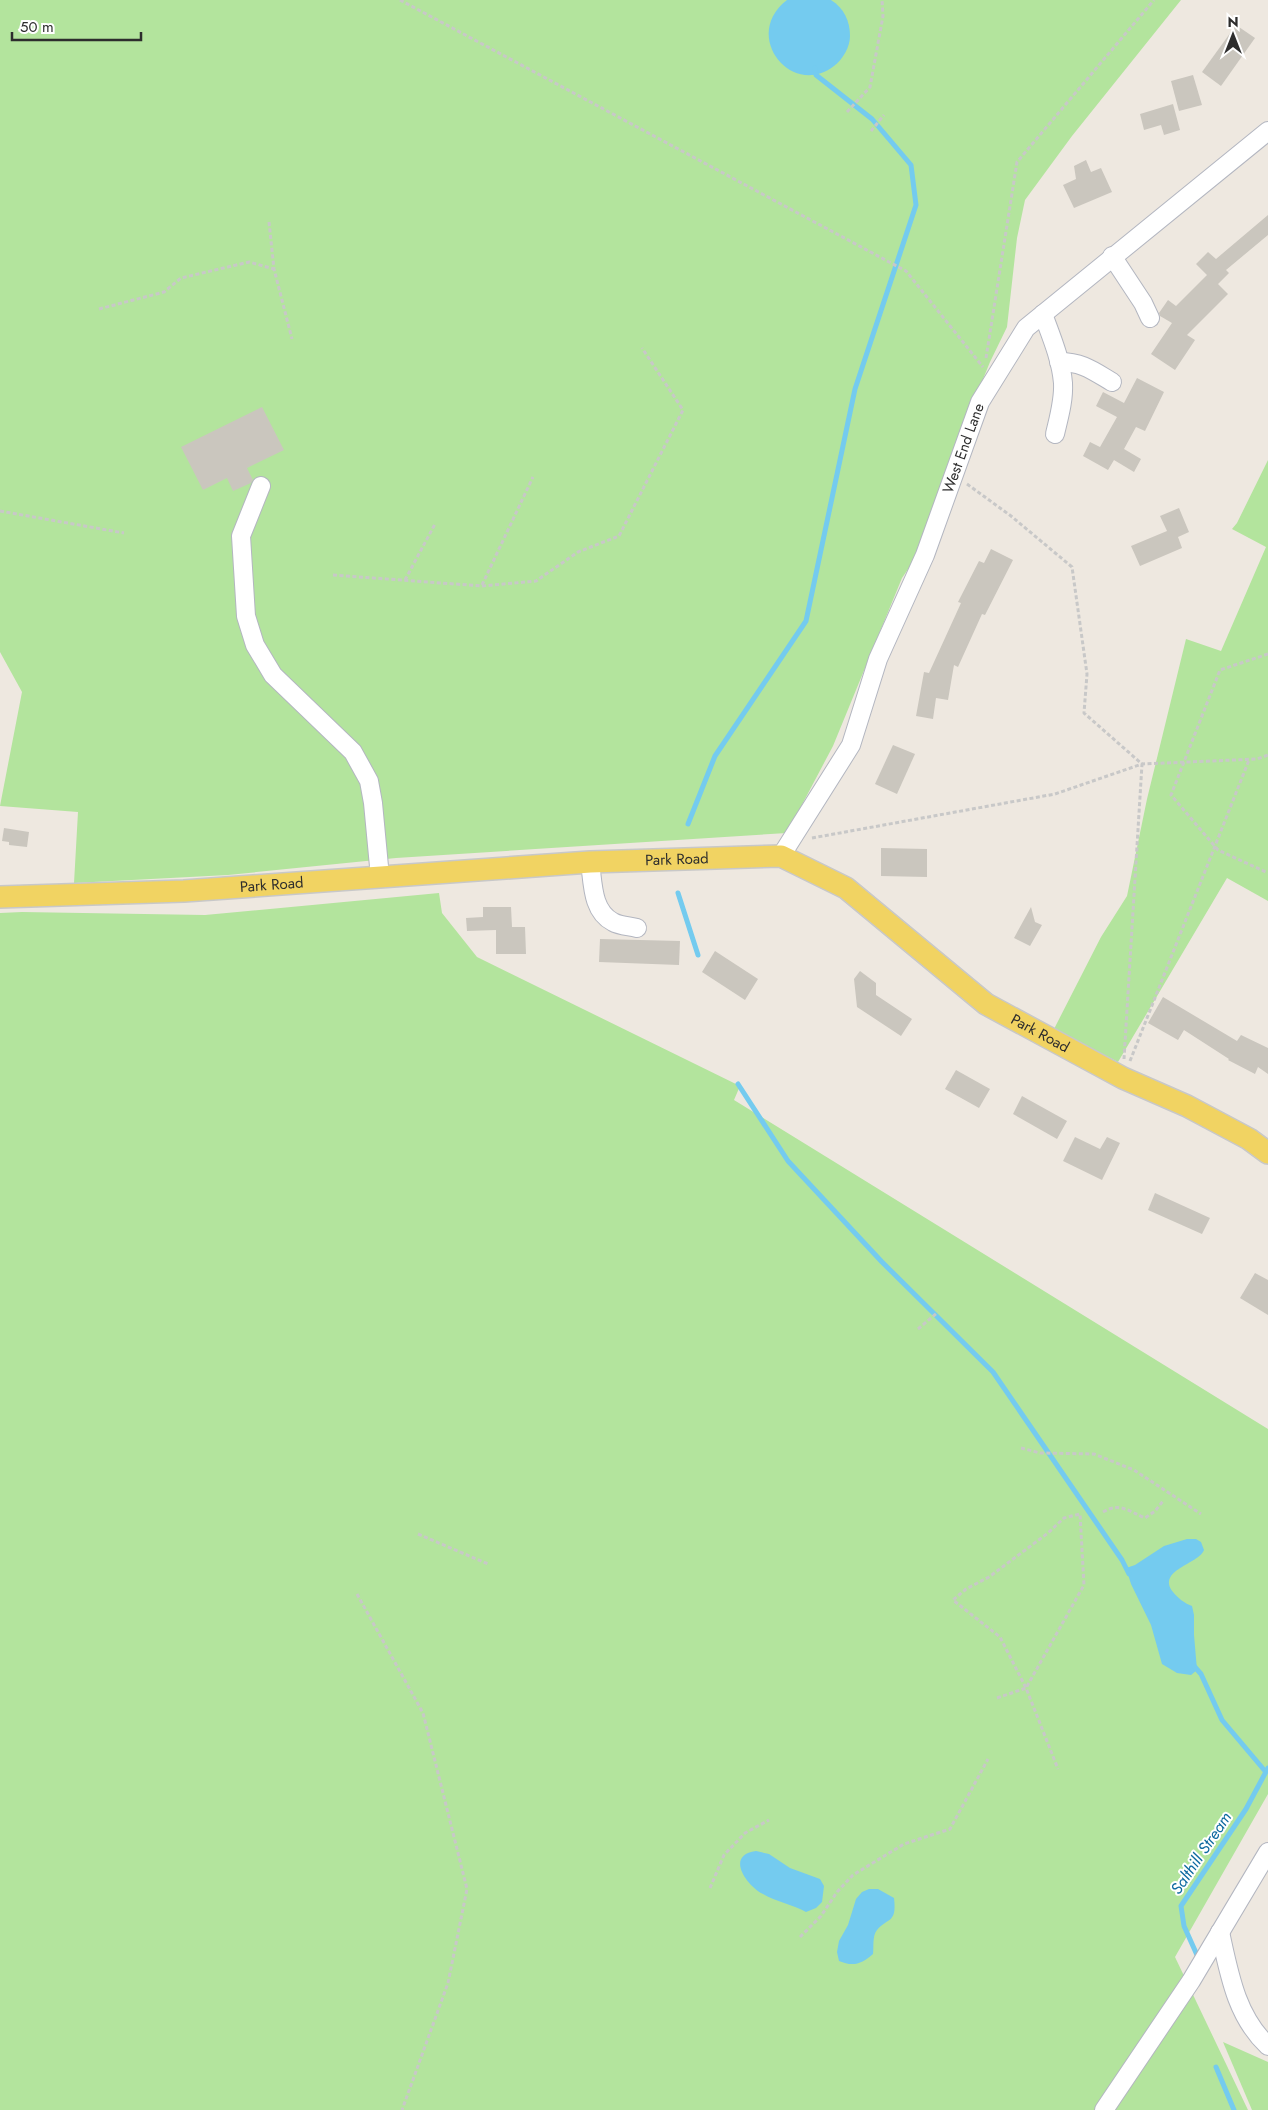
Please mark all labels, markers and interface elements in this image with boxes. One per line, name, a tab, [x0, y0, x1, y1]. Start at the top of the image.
scale bar	[12, 10, 141, 42]
north arrow	[1208, 10, 1258, 60]
text: N	[1227, 12, 1239, 32]
text: 50 m	[20, 16, 54, 38]
street label: West End Lane	[937, 400, 990, 496]
street label: Park Road	[645, 847, 709, 871]
street label: Park Road	[239, 871, 304, 898]
street label: Park Road	[1007, 1008, 1073, 1058]
water label: Salthill Stream	[1165, 1807, 1237, 1899]

